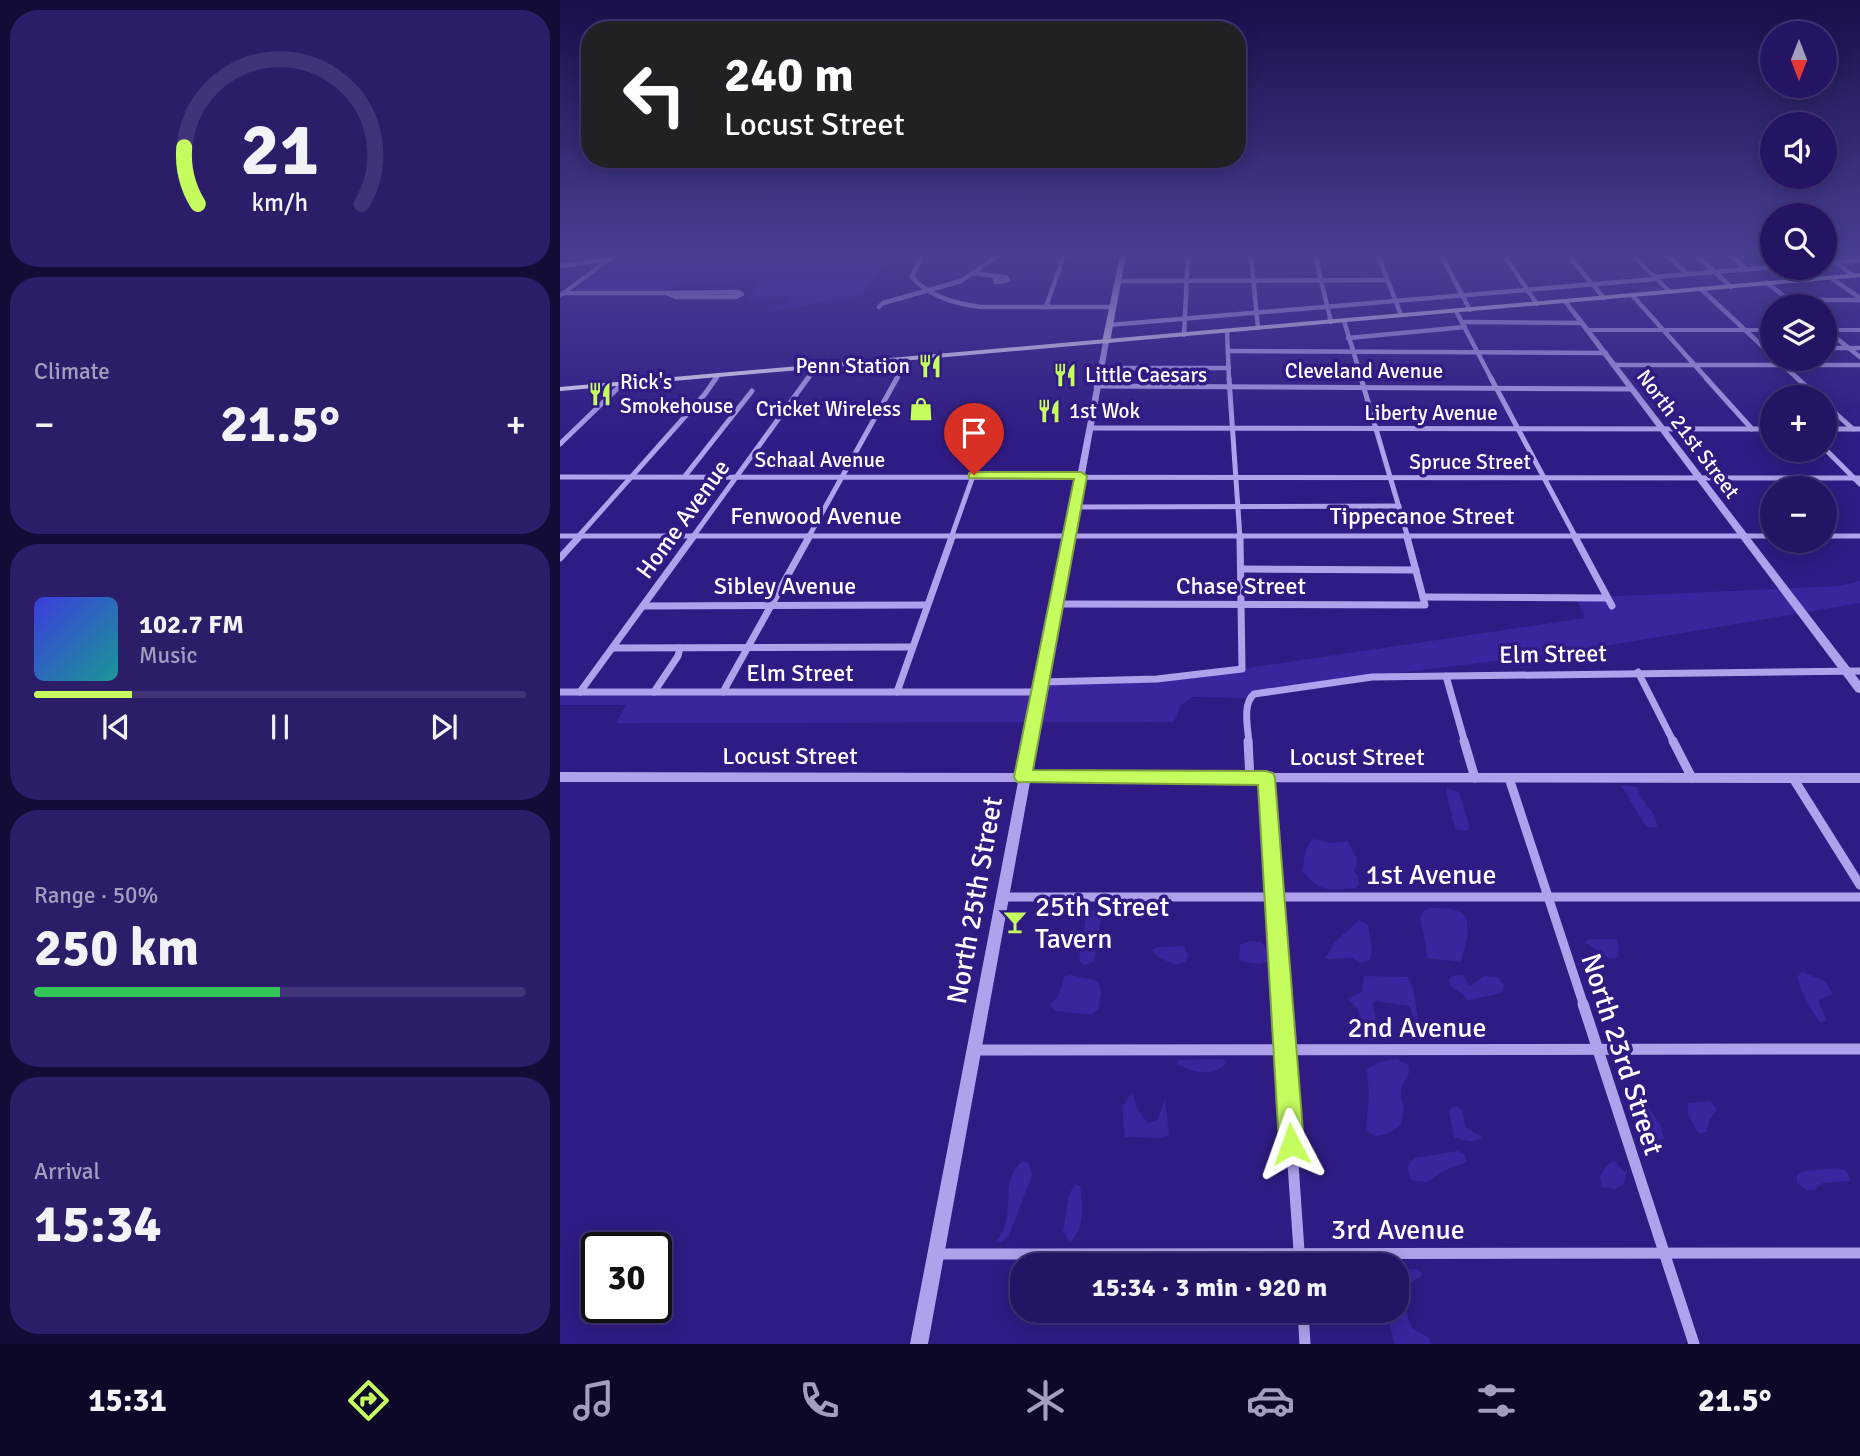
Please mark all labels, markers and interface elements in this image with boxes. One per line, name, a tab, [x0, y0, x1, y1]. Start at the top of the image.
north arrow	[1760, 21, 1838, 98]
map controls	[1760, 21, 1837, 553]
text: 240 m	[724, 45, 854, 105]
icon: left	[609, 49, 700, 140]
text: Locust Street	[724, 105, 905, 144]
text: 21	[241, 107, 319, 196]
button: sound	[1760, 112, 1837, 189]
text: km/h	[252, 187, 308, 218]
button: search	[1760, 203, 1837, 280]
button: layers	[1760, 294, 1837, 371]
restaurant icon: Penn Station	[916, 352, 944, 380]
place label: Penn Station	[796, 353, 910, 379]
text: Climate	[34, 357, 110, 386]
street label: Cleveland Avenue	[1285, 358, 1443, 384]
restaurant icon: Little Caesars	[1051, 361, 1079, 389]
place label: Little Caesars	[1085, 362, 1207, 388]
street label: North 21st Street	[1631, 364, 1745, 504]
place label: Rick's Smokehouse	[620, 369, 734, 419]
restaurant icon: Rick's Smokehouse	[586, 380, 614, 408]
button: +	[1760, 385, 1837, 462]
text: 21.5°	[220, 392, 340, 456]
shop icon: Cricket Wireless	[907, 395, 935, 423]
place label: Cricket Wireless	[756, 396, 901, 422]
restaurant icon: 1st Wok	[1035, 397, 1063, 425]
place label: 1st Wok	[1069, 398, 1140, 424]
street label: Liberty Avenue	[1364, 400, 1498, 426]
text: −	[34, 401, 55, 448]
text: +	[505, 401, 526, 448]
pin	[944, 403, 1004, 475]
icon: arrive	[955, 414, 993, 452]
street label: Schaal Avenue	[755, 447, 885, 473]
street label: Spruce Street	[1409, 449, 1531, 475]
street label: Home Avenue	[630, 453, 736, 585]
button: −	[1760, 476, 1837, 553]
street label: Fenwood Avenue	[730, 501, 902, 531]
street label: Tippecanoe Street	[1330, 501, 1514, 531]
street label: Sibley Avenue	[714, 571, 856, 601]
street label: Chase Street	[1176, 571, 1306, 601]
text: 102.7 FM	[139, 609, 244, 641]
street label: Elm Street	[1499, 638, 1607, 670]
text: Music	[139, 641, 197, 670]
street label: Elm Street	[746, 658, 854, 688]
icon: previous	[97, 708, 135, 746]
icon: pause	[261, 708, 299, 746]
icon: next	[425, 708, 463, 746]
street label: Locust Street	[722, 741, 858, 771]
street label: Locust Street	[1289, 742, 1425, 772]
street label: North 25th Street	[940, 794, 1010, 1007]
street label: 1st Avenue	[1366, 858, 1496, 892]
text: Range · 50%	[34, 881, 158, 910]
place label: 25th Street Tavern	[1035, 890, 1170, 956]
bar icon: 25th Street Tavern	[1001, 908, 1029, 936]
text: 250 km	[34, 916, 199, 980]
street label: North 23rd Street	[1573, 949, 1671, 1160]
street label: 2nd Avenue	[1348, 1011, 1486, 1045]
position arrow	[1254, 1107, 1328, 1181]
text: Arrival	[34, 1157, 100, 1186]
text: 15:34	[34, 1192, 162, 1256]
street label: 3rd Avenue	[1331, 1213, 1465, 1247]
speed limit sign: 30	[581, 1232, 672, 1323]
text: 15:34 · 3 min · 920 m	[1092, 1272, 1327, 1304]
icon: directions	[344, 1376, 393, 1425]
icon: music	[569, 1376, 618, 1425]
icon: phone	[795, 1376, 844, 1425]
icon: climate	[1021, 1376, 1070, 1425]
icon: car	[1246, 1376, 1295, 1425]
icon: filters	[1472, 1376, 1521, 1425]
text: 15:31	[88, 1381, 167, 1420]
text: 21.5°	[1698, 1381, 1772, 1420]

